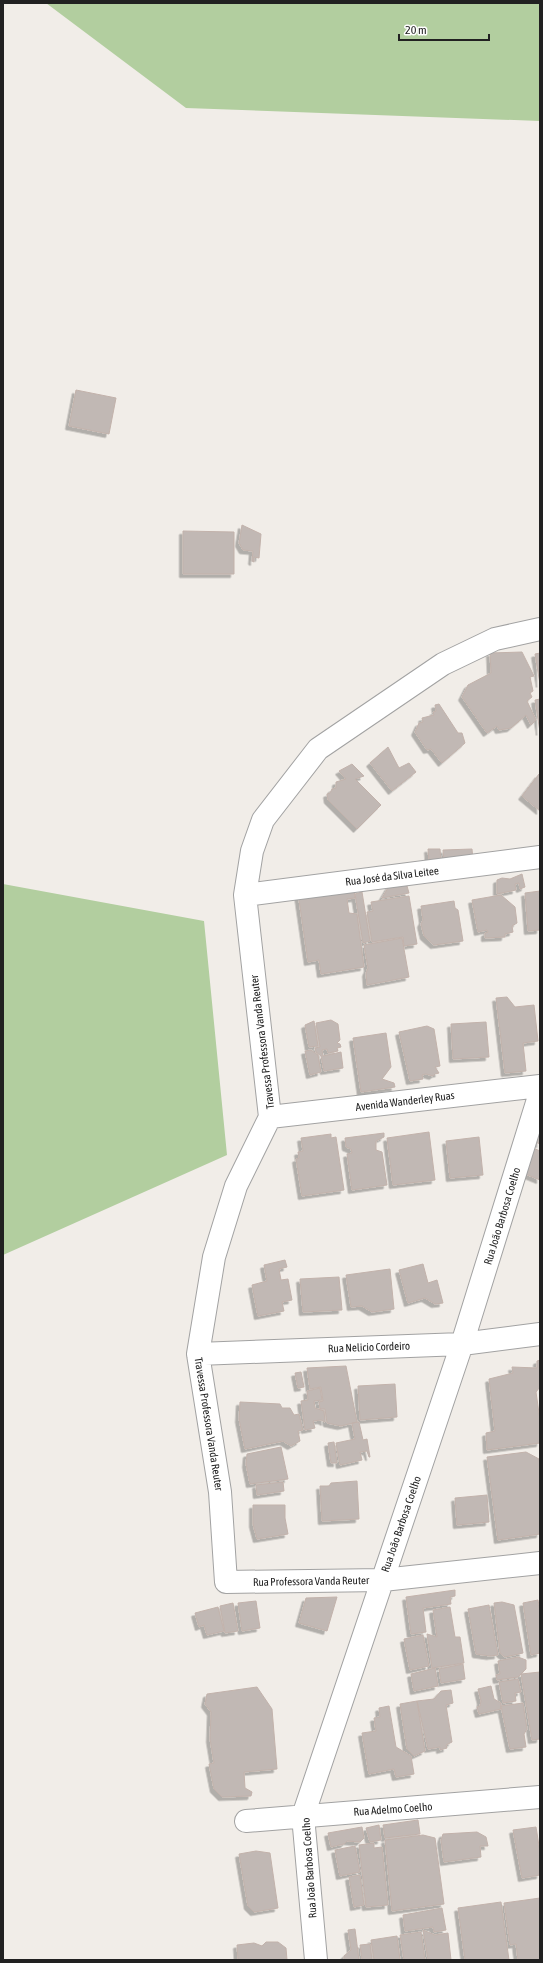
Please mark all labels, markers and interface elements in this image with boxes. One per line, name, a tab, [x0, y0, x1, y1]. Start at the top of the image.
scale bar	[399, 16, 489, 42]
text: 20 m	[405, 23, 427, 37]
street label: Rua José da Silva Leitee	[345, 864, 439, 888]
street label: Travessa Professora Vanda Reuter	[248, 974, 276, 1110]
street label: Avenida Wanderley Ruas	[355, 1089, 455, 1113]
street label: Rua João Barbosa Coelho	[482, 1166, 522, 1266]
street label: Rua Nelicio Cordeiro	[328, 1340, 410, 1354]
street label: Travessa Professora Vanda Reuter	[193, 1356, 226, 1492]
street label: Rua João Barbosa Coelho	[379, 1474, 423, 1574]
street label: Rua Professora Vanda Reuter	[253, 1574, 370, 1588]
street label: Rua Adelmo Coelho	[353, 1800, 433, 1818]
street label: Rua João Barbosa Coelho	[299, 1817, 319, 1919]

